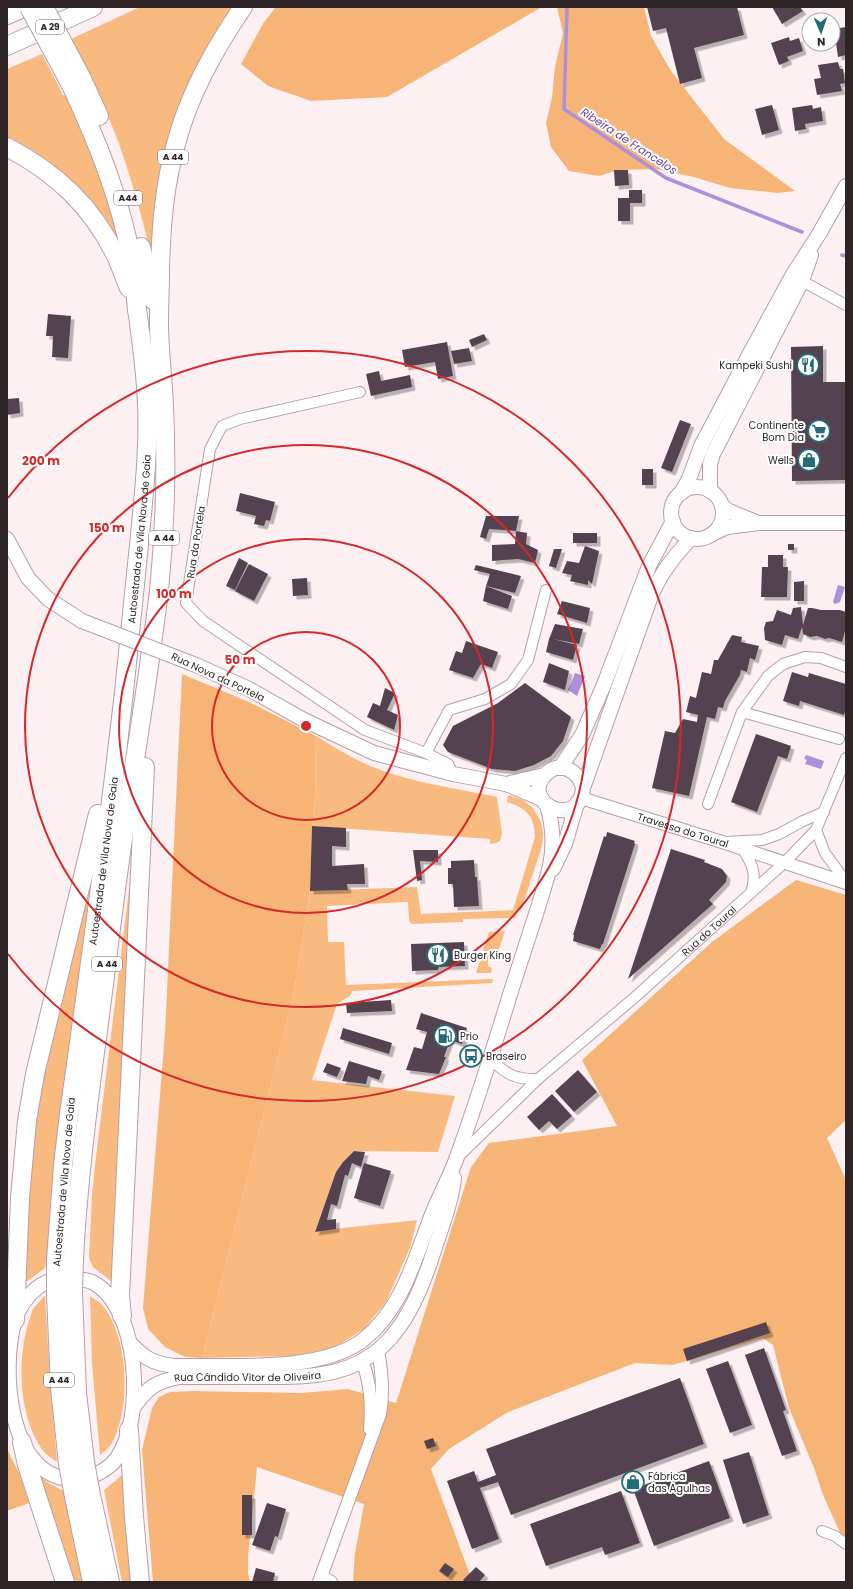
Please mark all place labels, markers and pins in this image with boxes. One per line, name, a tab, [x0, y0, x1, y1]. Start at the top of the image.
restaurant icon: Kampeki Sushi	[795, 352, 821, 378]
place label: Kampeki Sushi	[719, 358, 792, 373]
place label: Continente Bom Dia	[749, 418, 804, 445]
supermarket icon: Continente Bom Dia	[806, 418, 832, 444]
shop icon: Wells	[796, 447, 822, 473]
place label: Wells	[768, 453, 794, 468]
centre of rings	[299, 719, 313, 733]
restaurant icon: Burger King	[425, 942, 451, 968]
place label: Burger King	[454, 948, 511, 963]
fuel station icon: Prio	[432, 1023, 458, 1049]
place label: Prio	[460, 1029, 478, 1044]
bus stop icon: Braseiro	[458, 1043, 484, 1069]
place label: Braseiro	[486, 1049, 527, 1064]
shop icon: Fábrica das Agulhas	[620, 1469, 646, 1495]
place label: Fábrica das Agulhas	[648, 1469, 710, 1496]

